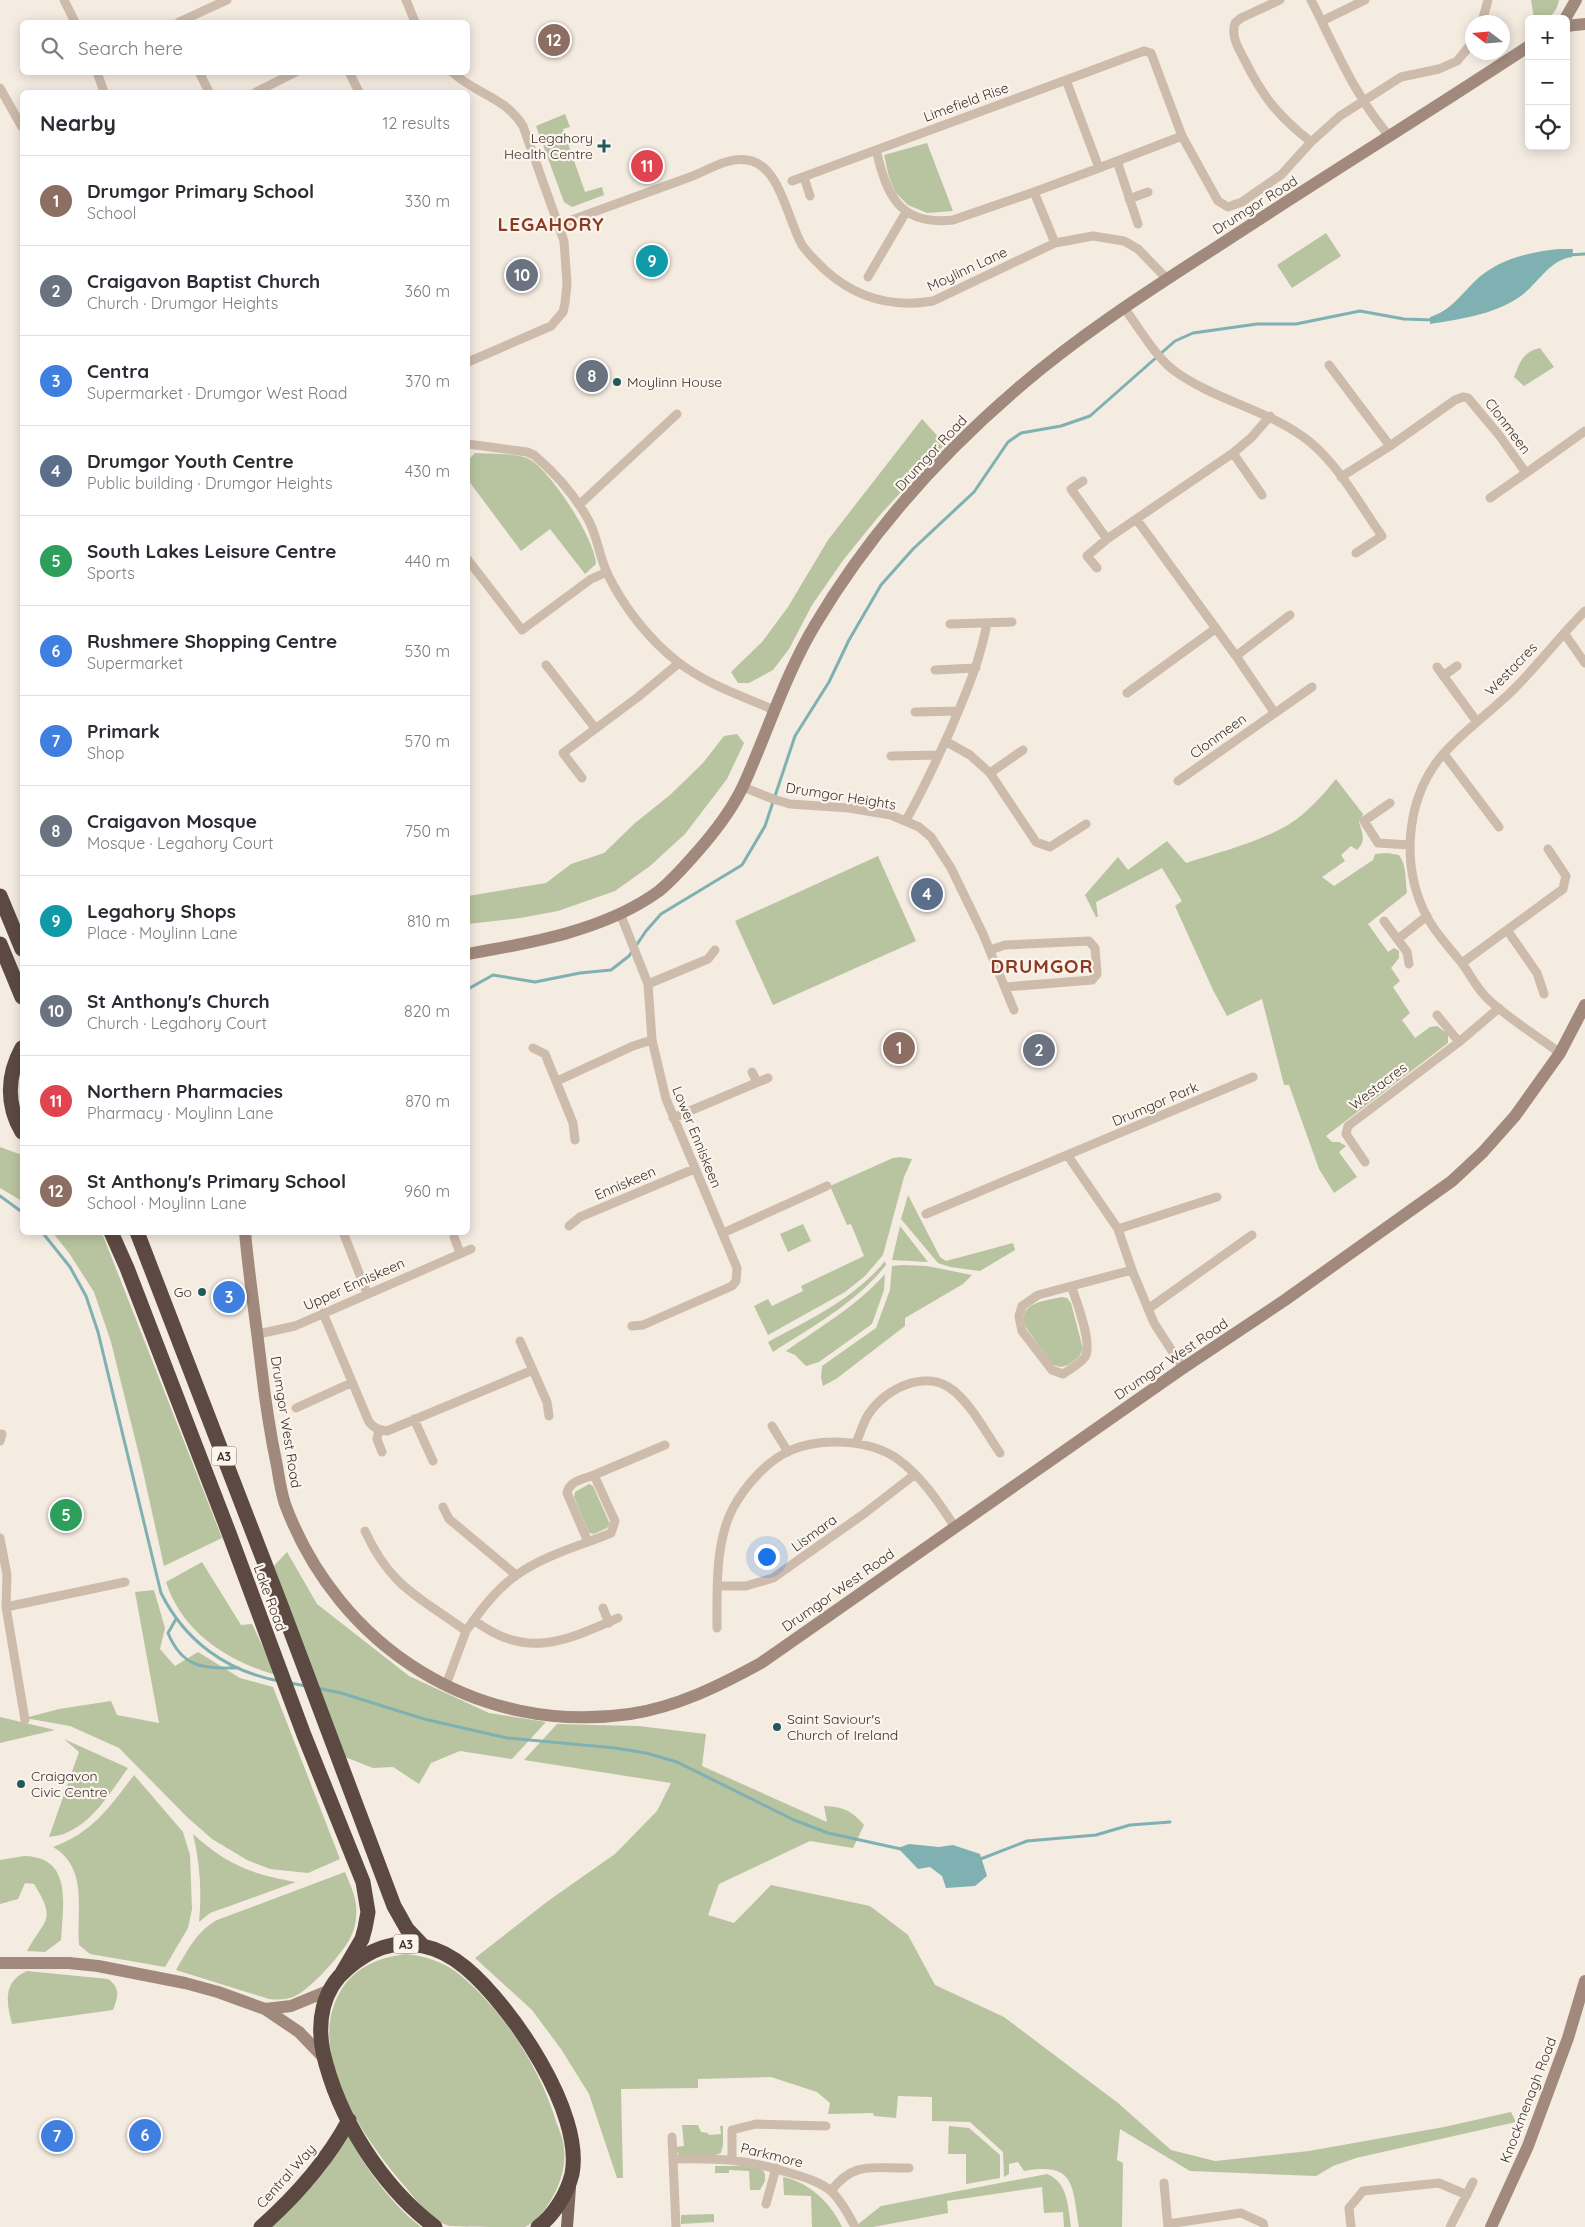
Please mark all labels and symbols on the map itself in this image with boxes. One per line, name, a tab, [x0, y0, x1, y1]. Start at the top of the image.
north arrow	[1465, 15, 1510, 60]
pin: 12	[538, 21, 570, 59]
street label: Limefield Rise	[921, 78, 1011, 126]
place label: Legahory Health Centre	[504, 129, 593, 163]
marker: Legahory Health Centre	[597, 139, 611, 153]
pin: 11	[631, 147, 663, 185]
street label: Drumgor Road	[1209, 172, 1301, 238]
district label: LEGAHORY	[498, 212, 605, 236]
pin: 9	[636, 242, 668, 280]
street label: Moylinn Lane	[924, 243, 1010, 295]
pin: 10	[506, 256, 538, 294]
pin: 8	[576, 357, 608, 395]
place label: Moylinn House	[627, 373, 722, 391]
marker: Moylinn House	[611, 376, 623, 388]
street label: Clonmeen	[1481, 394, 1535, 458]
street label: Drumgor Road	[891, 411, 971, 495]
street label: Westacres	[1481, 638, 1541, 700]
street label: Clonmeen	[1186, 709, 1250, 763]
street label: Drumgor Heights	[784, 778, 898, 814]
pin: 4	[911, 875, 943, 913]
district label: DRUMGOR	[990, 954, 1094, 978]
pin: 1	[883, 1029, 915, 1067]
pin: 2	[1023, 1031, 1055, 1069]
street label: Westacres	[1345, 1058, 1411, 1114]
street label: Drumgor Park	[1109, 1078, 1201, 1130]
street label: Lower Enniskeen	[668, 1083, 726, 1191]
street label: Enniskeen	[592, 1162, 658, 1204]
street label: Upper Enniskeen	[301, 1254, 407, 1314]
pin: 3	[213, 1278, 245, 1316]
place label: Go	[174, 1283, 192, 1301]
marker: Go	[196, 1286, 208, 1298]
street label: Drumgor West Road	[1111, 1314, 1231, 1404]
street label: Drumgor West Road	[267, 1355, 305, 1489]
road number: A3	[212, 1446, 236, 1465]
pin: 5	[50, 1496, 82, 1534]
street label: Lismara	[788, 1510, 840, 1556]
your location	[754, 1544, 780, 1570]
street label: Drumgor West Road	[778, 1544, 898, 1636]
street label: Lake Road	[250, 1562, 290, 1634]
place label: Saint Saviour's Church of Ireland	[787, 1710, 898, 1744]
marker: Saint Saviour's Church of Ireland	[771, 1721, 783, 1733]
place label: Craigavon Civic Centre	[31, 1767, 108, 1801]
marker: Craigavon Civic Centre	[15, 1778, 27, 1790]
road number: A3	[394, 1935, 418, 1954]
street label: Knockmenagh Road	[1496, 2035, 1560, 2165]
pin: 6	[129, 2116, 161, 2154]
pin: 7	[41, 2117, 73, 2155]
street label: Parkmore	[739, 2139, 805, 2171]
street label: Central Way	[252, 2140, 320, 2212]

